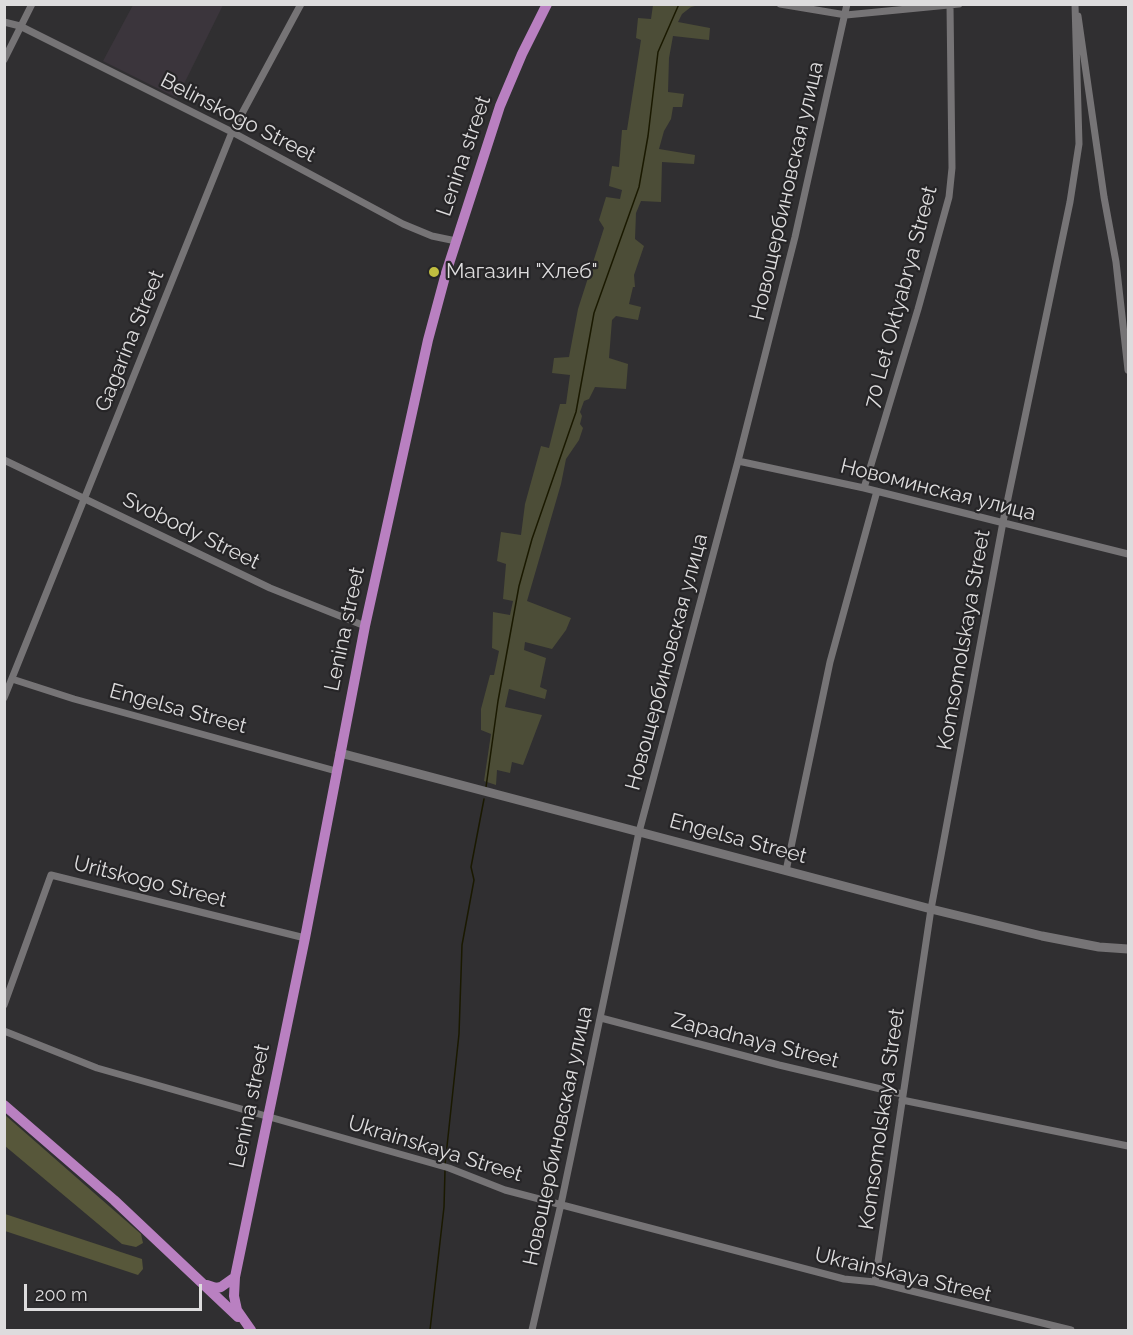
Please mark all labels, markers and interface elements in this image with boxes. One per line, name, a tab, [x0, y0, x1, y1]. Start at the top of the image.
street label: Новощербиновская улица	[745, 59, 829, 323]
street label: Belinskogo Street	[156, 68, 320, 168]
street label: Lenina street	[432, 92, 496, 220]
street label: 70 Let Oktyabrya Street	[859, 183, 943, 411]
place label: Магазин "Хлеб"	[446, 259, 598, 285]
marker: Магазин "Хлеб"	[427, 265, 441, 279]
street label: Gagarina Street	[90, 267, 170, 415]
street label: Новоминская улица	[838, 454, 1038, 526]
street label: Svobody Street	[118, 487, 264, 575]
street label: Komsomolskaya Street	[932, 528, 996, 752]
street label: Новощербиновская улица	[621, 531, 713, 793]
street label: Lenina street	[320, 565, 370, 693]
street label: Engelsa Street	[107, 679, 249, 739]
street label: Engelsa Street	[667, 809, 809, 869]
street label: Uritskogo Street	[71, 851, 229, 913]
street label: Новощербиновская улица	[518, 1004, 598, 1268]
street label: Komsomolskaya Street	[854, 1007, 910, 1231]
street label: Zapadnaya Street	[669, 1008, 841, 1074]
street label: Lenina street	[225, 1042, 275, 1170]
street label: Ukrainskaya Street	[345, 1111, 525, 1187]
street label: Ukrainskaya Street	[812, 1242, 994, 1308]
scale bar	[27, 1272, 206, 1310]
text: 200 m	[35, 1284, 88, 1305]

